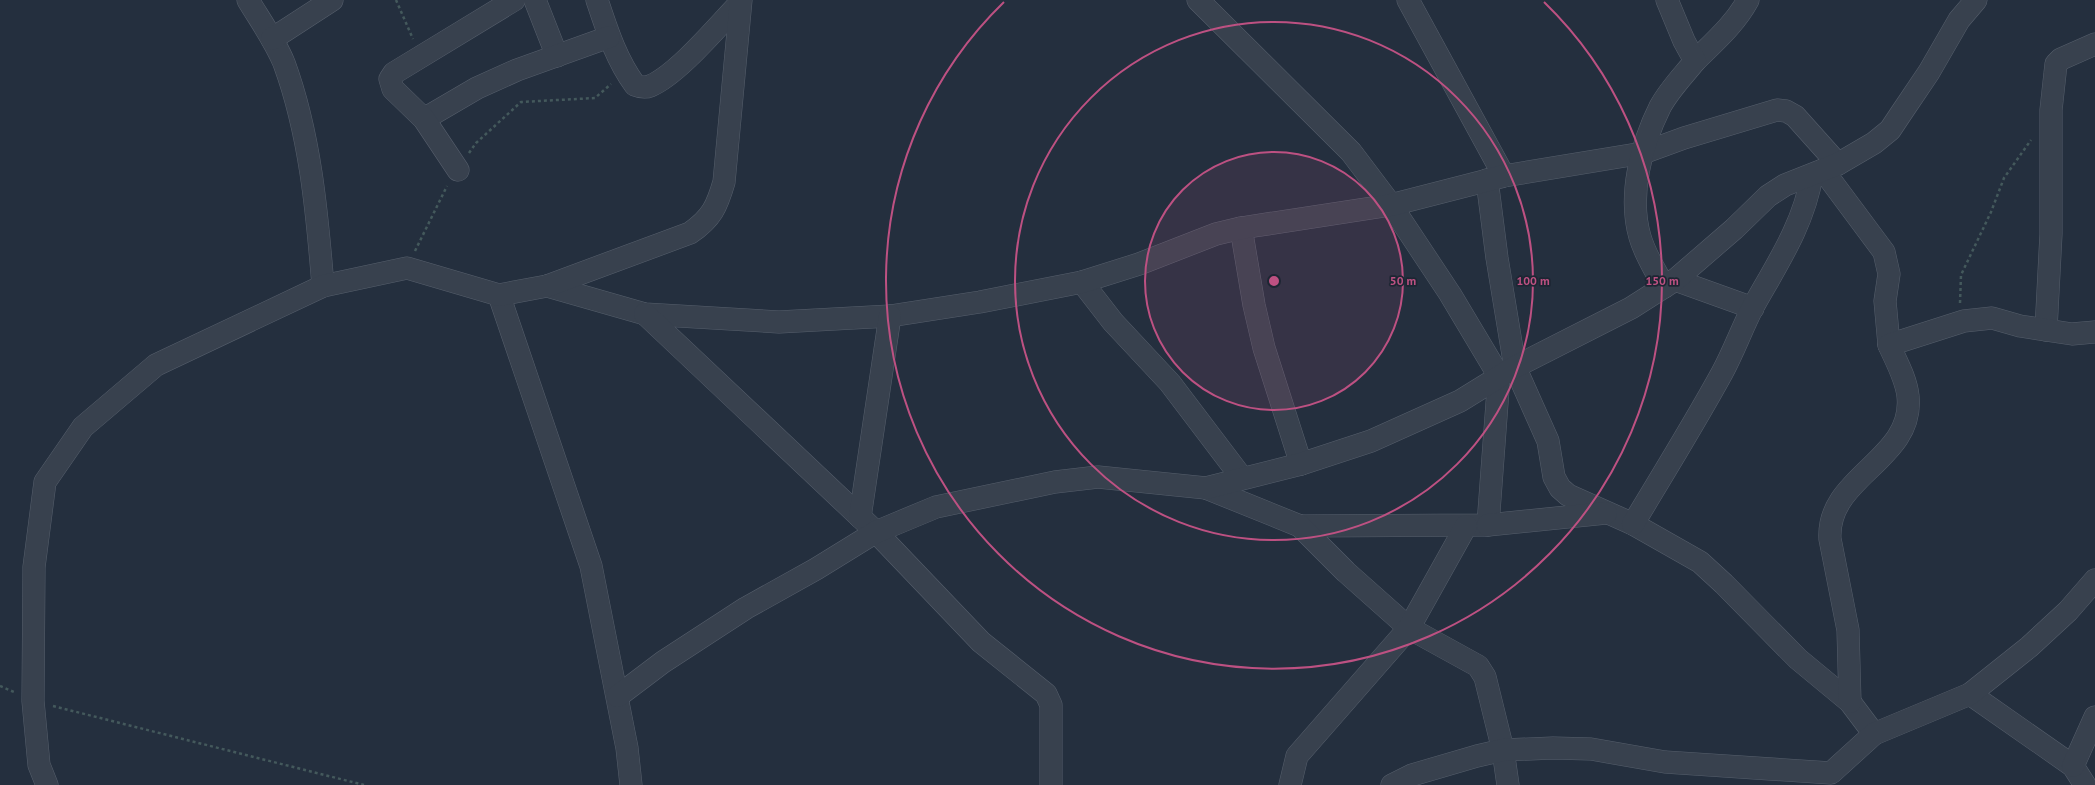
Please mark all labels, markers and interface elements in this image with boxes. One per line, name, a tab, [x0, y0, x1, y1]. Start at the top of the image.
text: 50 m	[1390, 273, 1416, 288]
text: 100 m	[1516, 273, 1550, 288]
text: 150 m	[1645, 273, 1679, 288]
centre of rings	[1267, 274, 1281, 288]

